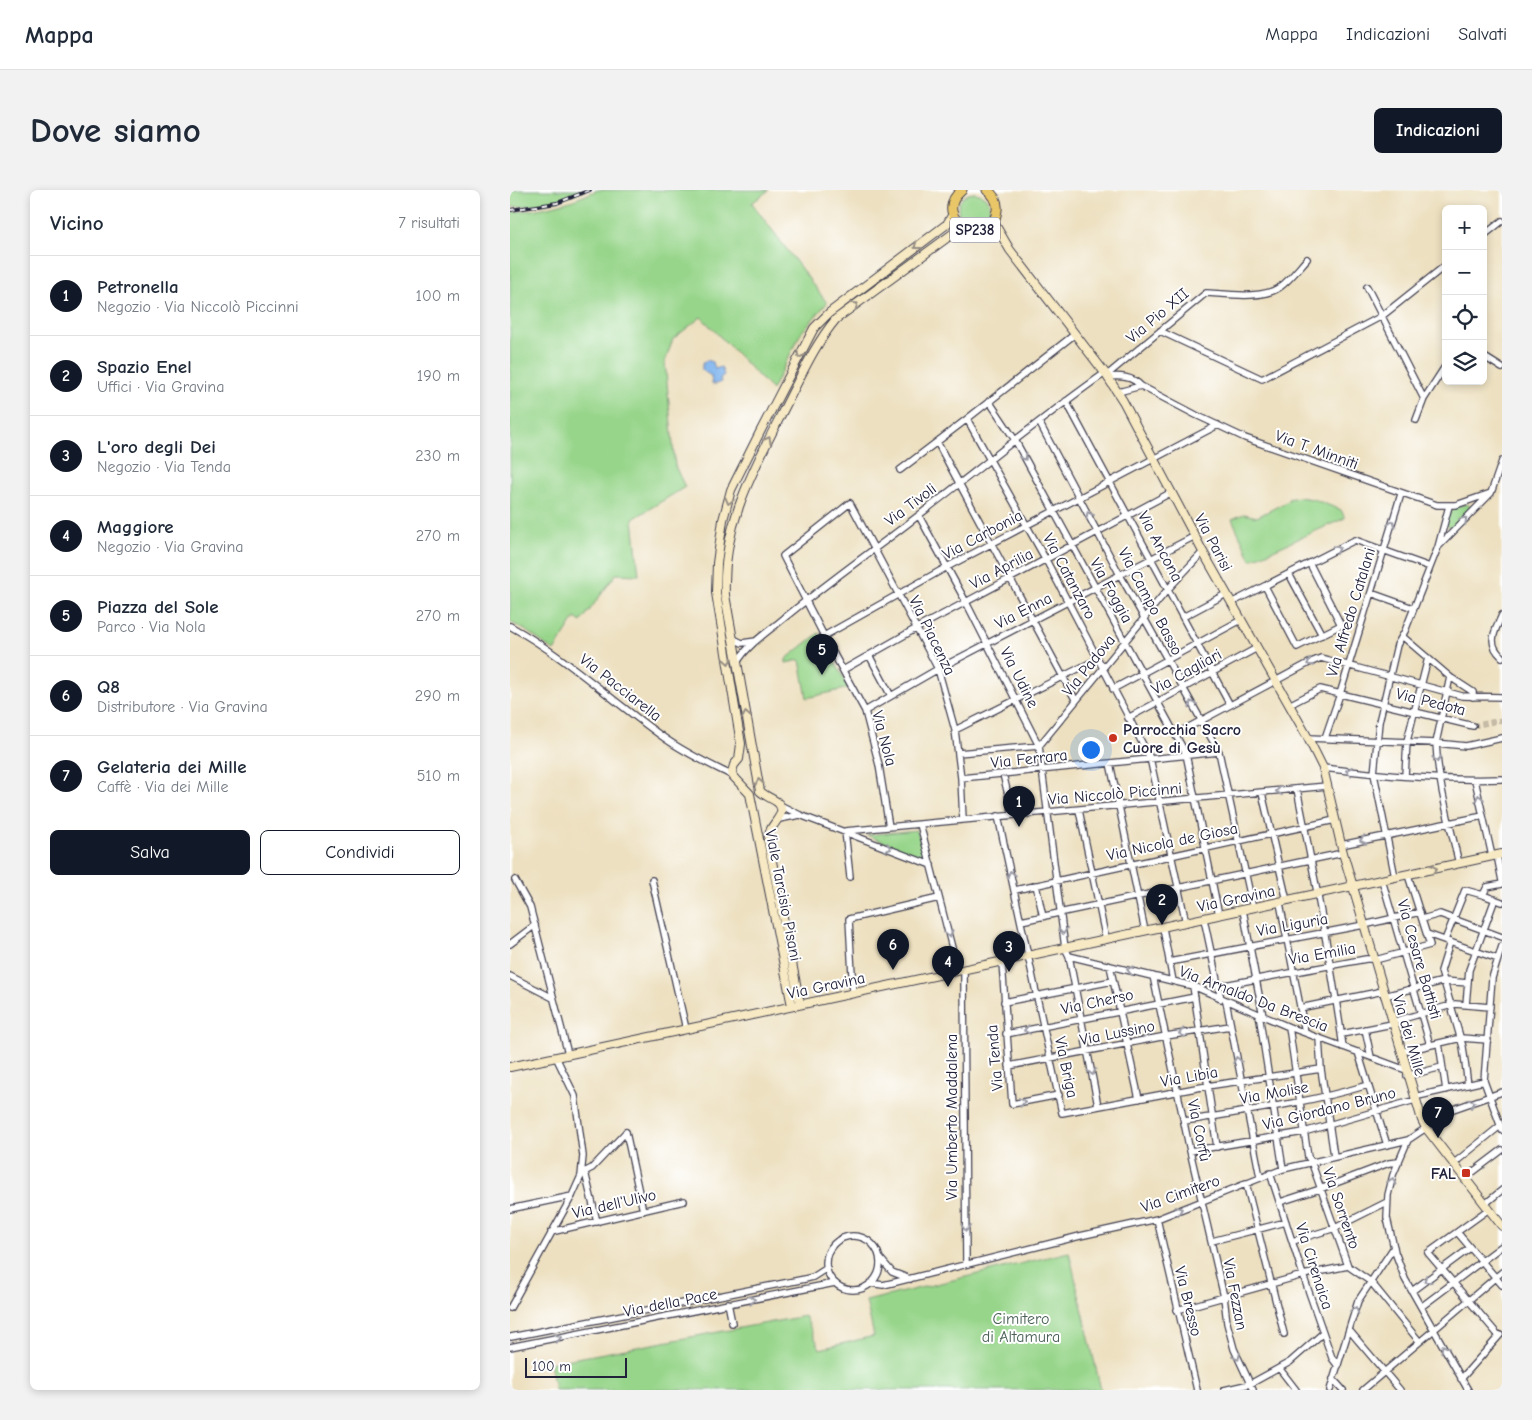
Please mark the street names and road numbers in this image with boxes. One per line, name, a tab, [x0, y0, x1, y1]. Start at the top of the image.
road number: SP238	[950, 218, 1000, 242]
street label: Via Pio XII	[1123, 285, 1192, 347]
street label: Via T. Minniti	[1273, 427, 1361, 473]
street label: Via Tivoli	[881, 480, 940, 530]
street label: Via Carbonia	[939, 506, 1026, 563]
street label: Via Ancona	[1134, 508, 1186, 585]
street label: Via Parisi	[1190, 511, 1236, 574]
street label: Via Catanzaro	[1039, 531, 1099, 622]
street label: Via Aprilia	[967, 545, 1036, 593]
street label: Via Campo Basso	[1114, 545, 1186, 658]
street label: Via Alfredo Catalani	[1323, 546, 1379, 679]
street label: Via Foggia	[1086, 555, 1136, 626]
street label: Via Enna	[992, 589, 1055, 633]
street label: Via Piacenza	[905, 593, 959, 678]
street label: Via Padova	[1059, 631, 1119, 700]
street label: Via Udine	[996, 644, 1042, 711]
street label: Via Cagliari	[1148, 645, 1225, 699]
street label: Via Pacciarella	[576, 650, 665, 725]
street label: Via Pedota	[1394, 685, 1468, 719]
street label: Via Nola	[868, 709, 900, 768]
street label: Via Ferrara	[990, 746, 1068, 772]
street label: Via Niccolò Piccinni	[1047, 779, 1183, 809]
street label: Via Nicola de Giosa	[1105, 819, 1239, 865]
street label: Viale Tarcisio Pisani	[761, 828, 805, 963]
street label: Via Gravina	[1196, 882, 1277, 916]
street label: Via Cesare Battisti	[1393, 897, 1445, 1021]
street label: Via Liguria	[1255, 910, 1329, 940]
street label: Via Emilia	[1287, 939, 1357, 969]
street label: Via Arnaldo Da Brescia	[1177, 962, 1331, 1036]
street label: Via Gravina	[786, 969, 867, 1003]
street label: Via Cherso	[1059, 986, 1135, 1018]
street label: Via dei Mille	[1389, 993, 1429, 1078]
street label: Via Lussino	[1078, 1017, 1156, 1049]
street label: Via Tenda	[983, 1024, 1007, 1092]
street label: Via Umberto Maddalena	[943, 1034, 961, 1200]
street label: Via Briga	[1051, 1035, 1081, 1100]
street label: Via Libia	[1159, 1063, 1219, 1091]
street label: Via Molise	[1238, 1078, 1310, 1108]
street label: Via Giordano Bruno	[1261, 1084, 1398, 1134]
street label: Via Corfù	[1184, 1097, 1214, 1163]
street label: Via Sorrento	[1319, 1165, 1363, 1251]
street label: Via Cimitero	[1138, 1171, 1222, 1217]
street label: Via dell'Ulivo	[571, 1186, 658, 1222]
street label: Via Cirenaica	[1292, 1221, 1337, 1312]
street label: Via Fezzan	[1219, 1257, 1251, 1332]
street label: Via Bresso	[1171, 1264, 1205, 1338]
street label: Via della Pace	[622, 1285, 719, 1321]

